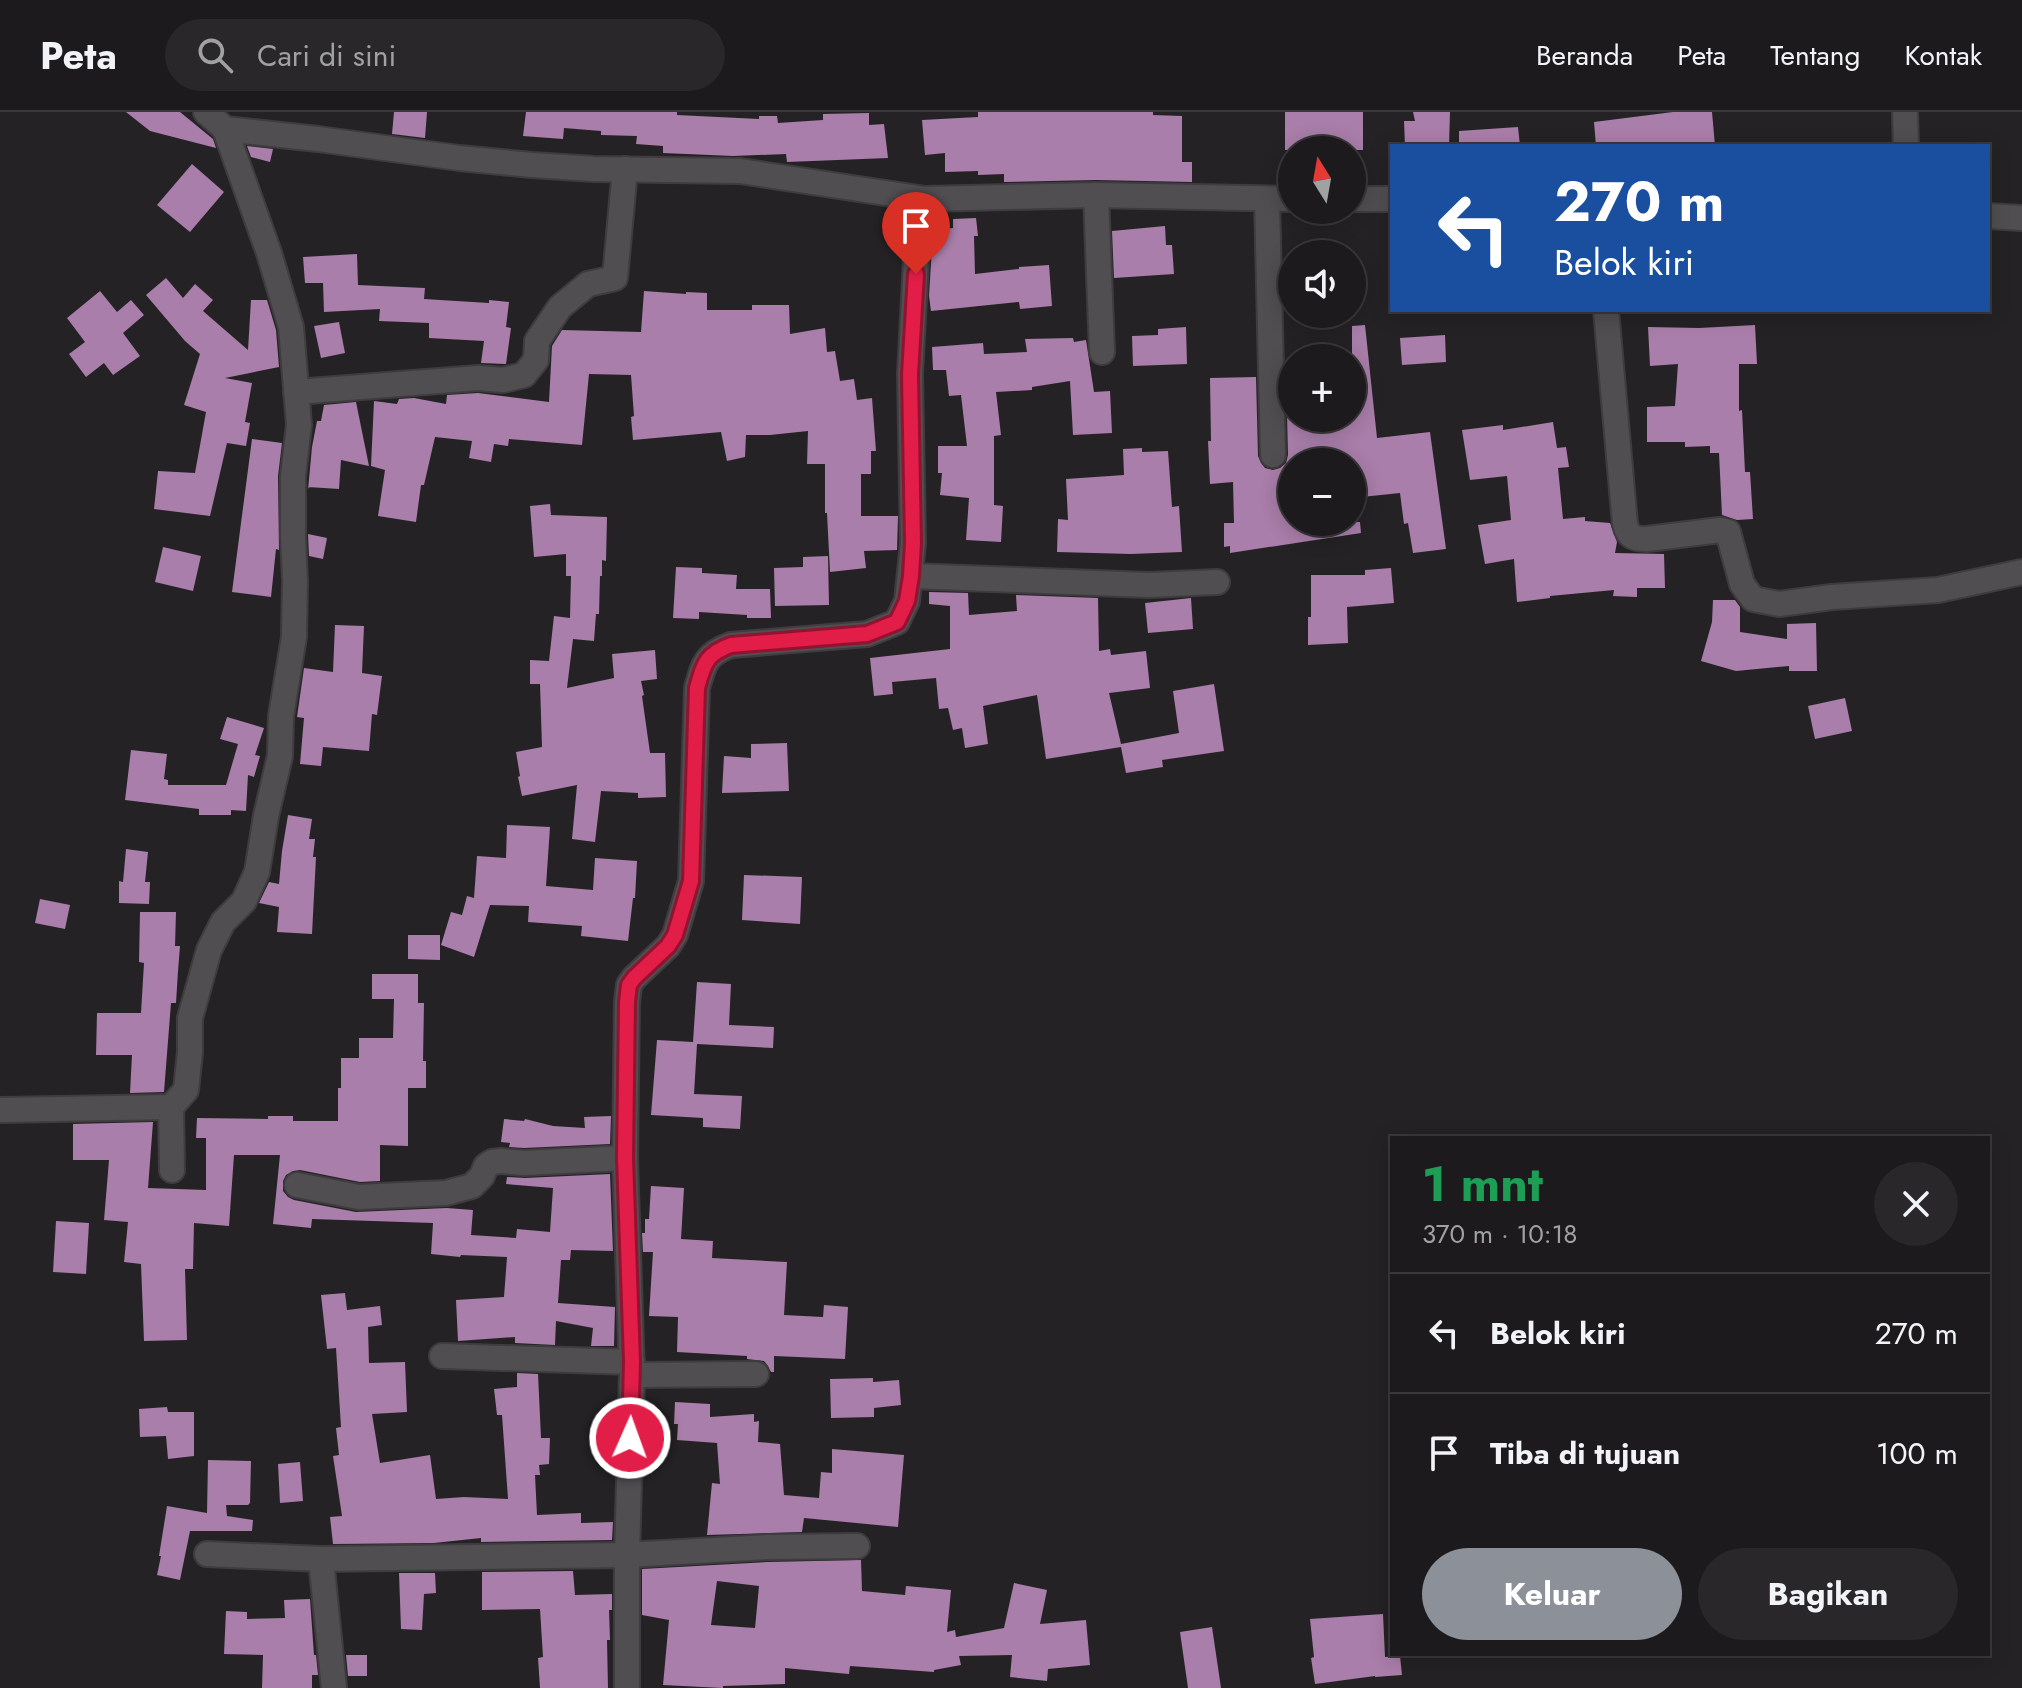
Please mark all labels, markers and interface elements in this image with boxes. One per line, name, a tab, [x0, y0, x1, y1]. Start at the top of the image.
search box	[165, 19, 725, 91]
text: Peta	[40, 28, 117, 83]
icon: search	[193, 33, 237, 77]
text: Cari di sini	[257, 34, 396, 77]
text: Beranda	[1536, 35, 1633, 76]
text: Peta	[1677, 35, 1726, 76]
text: Tentang	[1770, 35, 1861, 76]
text: Kontak	[1905, 35, 1982, 76]
north arrow	[1278, 136, 1366, 224]
map controls	[1278, 136, 1366, 536]
text: 270 m	[1554, 161, 1724, 242]
icon: left	[1422, 176, 1526, 280]
pin	[882, 192, 950, 274]
icon: arrive	[894, 204, 938, 248]
text: Belok kiri	[1554, 236, 1694, 288]
button: sound	[1278, 240, 1366, 328]
button: +	[1278, 344, 1366, 432]
button: −	[1278, 448, 1366, 536]
text: 1 mnt	[1422, 1150, 1543, 1219]
button: close	[1874, 1162, 1958, 1246]
text: 370 m · 10:18	[1422, 1215, 1578, 1253]
icon: left	[1422, 1311, 1466, 1355]
text: Belok kiri	[1490, 1312, 1625, 1355]
text: 270 m	[1875, 1312, 1958, 1355]
position arrow	[588, 1396, 672, 1480]
icon: arrive	[1422, 1431, 1466, 1475]
text: Tiba di tujuan	[1490, 1432, 1680, 1475]
text: 100 m	[1876, 1432, 1958, 1475]
button: Keluar	[1422, 1548, 1682, 1640]
button: Bagikan	[1698, 1548, 1958, 1640]

